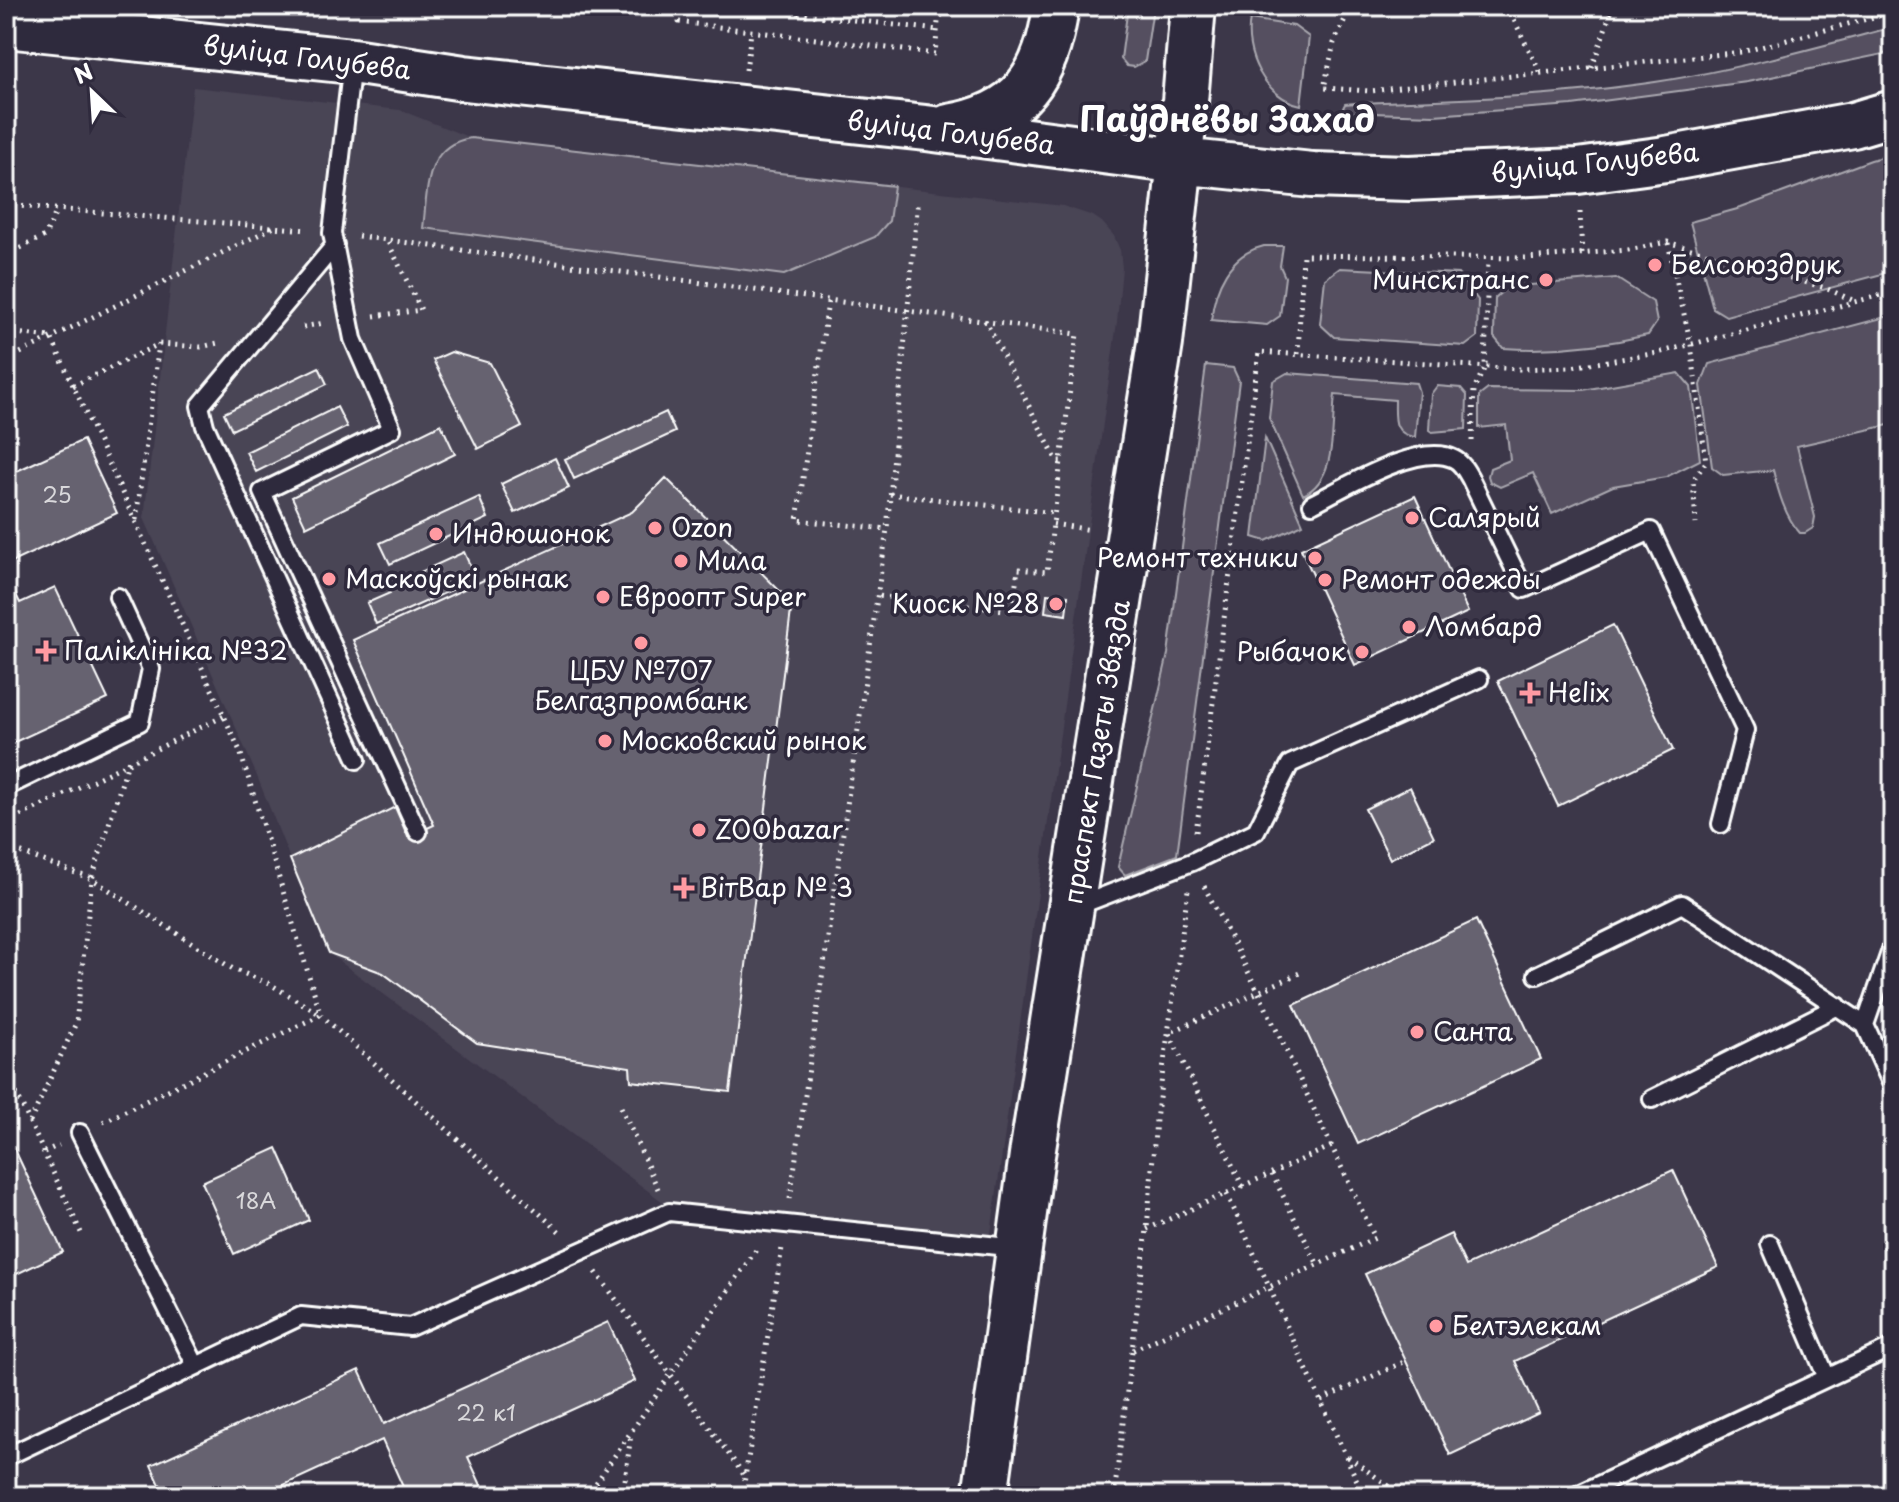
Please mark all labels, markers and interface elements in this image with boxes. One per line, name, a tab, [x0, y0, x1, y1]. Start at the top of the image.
street label: вуліца Голубева	[201, 24, 414, 89]
north arrow	[52, 52, 132, 132]
text: N	[68, 54, 98, 91]
district label: Паўднёвы Захад	[1079, 92, 1375, 144]
street label: вуліца Голубева	[845, 99, 1058, 164]
street label: вуліца Голубева	[1489, 131, 1701, 192]
place label: Белсоюздрук	[1671, 244, 1841, 283]
marker: Белсоюздрук	[1646, 256, 1664, 274]
place label: Минсктранс	[1372, 259, 1530, 298]
marker: Минсктранс	[1537, 271, 1555, 289]
house number: 25	[42, 477, 72, 510]
place label: Салярый	[1428, 497, 1541, 536]
place label: Ozon	[671, 507, 733, 546]
marker: Салярый	[1403, 509, 1421, 527]
place label: Индюшонок	[452, 513, 610, 552]
marker: Ozon	[646, 519, 664, 537]
marker: Индюшонок	[427, 525, 445, 543]
place label: Ремонт техники	[1097, 537, 1299, 576]
place label: Мила	[697, 540, 767, 579]
marker: Ремонт техники	[1306, 549, 1324, 567]
marker: Мила	[672, 552, 690, 570]
place label: Маскоўскі рынак	[345, 558, 569, 597]
place label: Ремонт одежды	[1341, 559, 1541, 598]
marker: Маскоўскі рынак	[320, 570, 338, 588]
marker: Ремонт одежды	[1316, 571, 1334, 589]
place label: Евроопт Super	[619, 576, 806, 615]
place label: Киоск №28	[892, 583, 1040, 622]
marker: Евроопт Super	[594, 588, 612, 606]
marker: Киоск №28	[1047, 595, 1065, 613]
street label: праспект Газеты Звязда	[1052, 596, 1139, 907]
place label: Ломбард	[1425, 606, 1542, 645]
marker: Ломбард	[1400, 618, 1418, 636]
place label: Паліклініка №32	[64, 630, 288, 669]
place label: Рыбачок	[1236, 631, 1347, 670]
marker: ЦБУ №707 Белгазпромбанк	[632, 634, 650, 652]
marker: Паліклініка №32	[35, 640, 57, 662]
marker: Рыбачок	[1353, 643, 1371, 661]
place label: ЦБУ №707 Белгазпромбанк	[534, 650, 748, 719]
place label: Helix	[1548, 672, 1610, 711]
marker: Helix	[1519, 682, 1541, 704]
place label: Московский рынок	[621, 720, 867, 759]
marker: Московский рынок	[596, 732, 614, 750]
place label: ZOObazar	[715, 809, 843, 848]
marker: ZOObazar	[690, 821, 708, 839]
place label: ВітВар № 3	[700, 867, 853, 906]
marker: ВітВар № 3	[675, 879, 693, 897]
place label: Санта	[1433, 1011, 1513, 1050]
marker: Санта	[1408, 1023, 1426, 1041]
house number: 18А	[236, 1183, 276, 1216]
place label: Белтэлекам	[1452, 1305, 1602, 1344]
marker: Белтэлекам	[1427, 1317, 1445, 1335]
house number: 22 к1	[456, 1395, 516, 1428]

